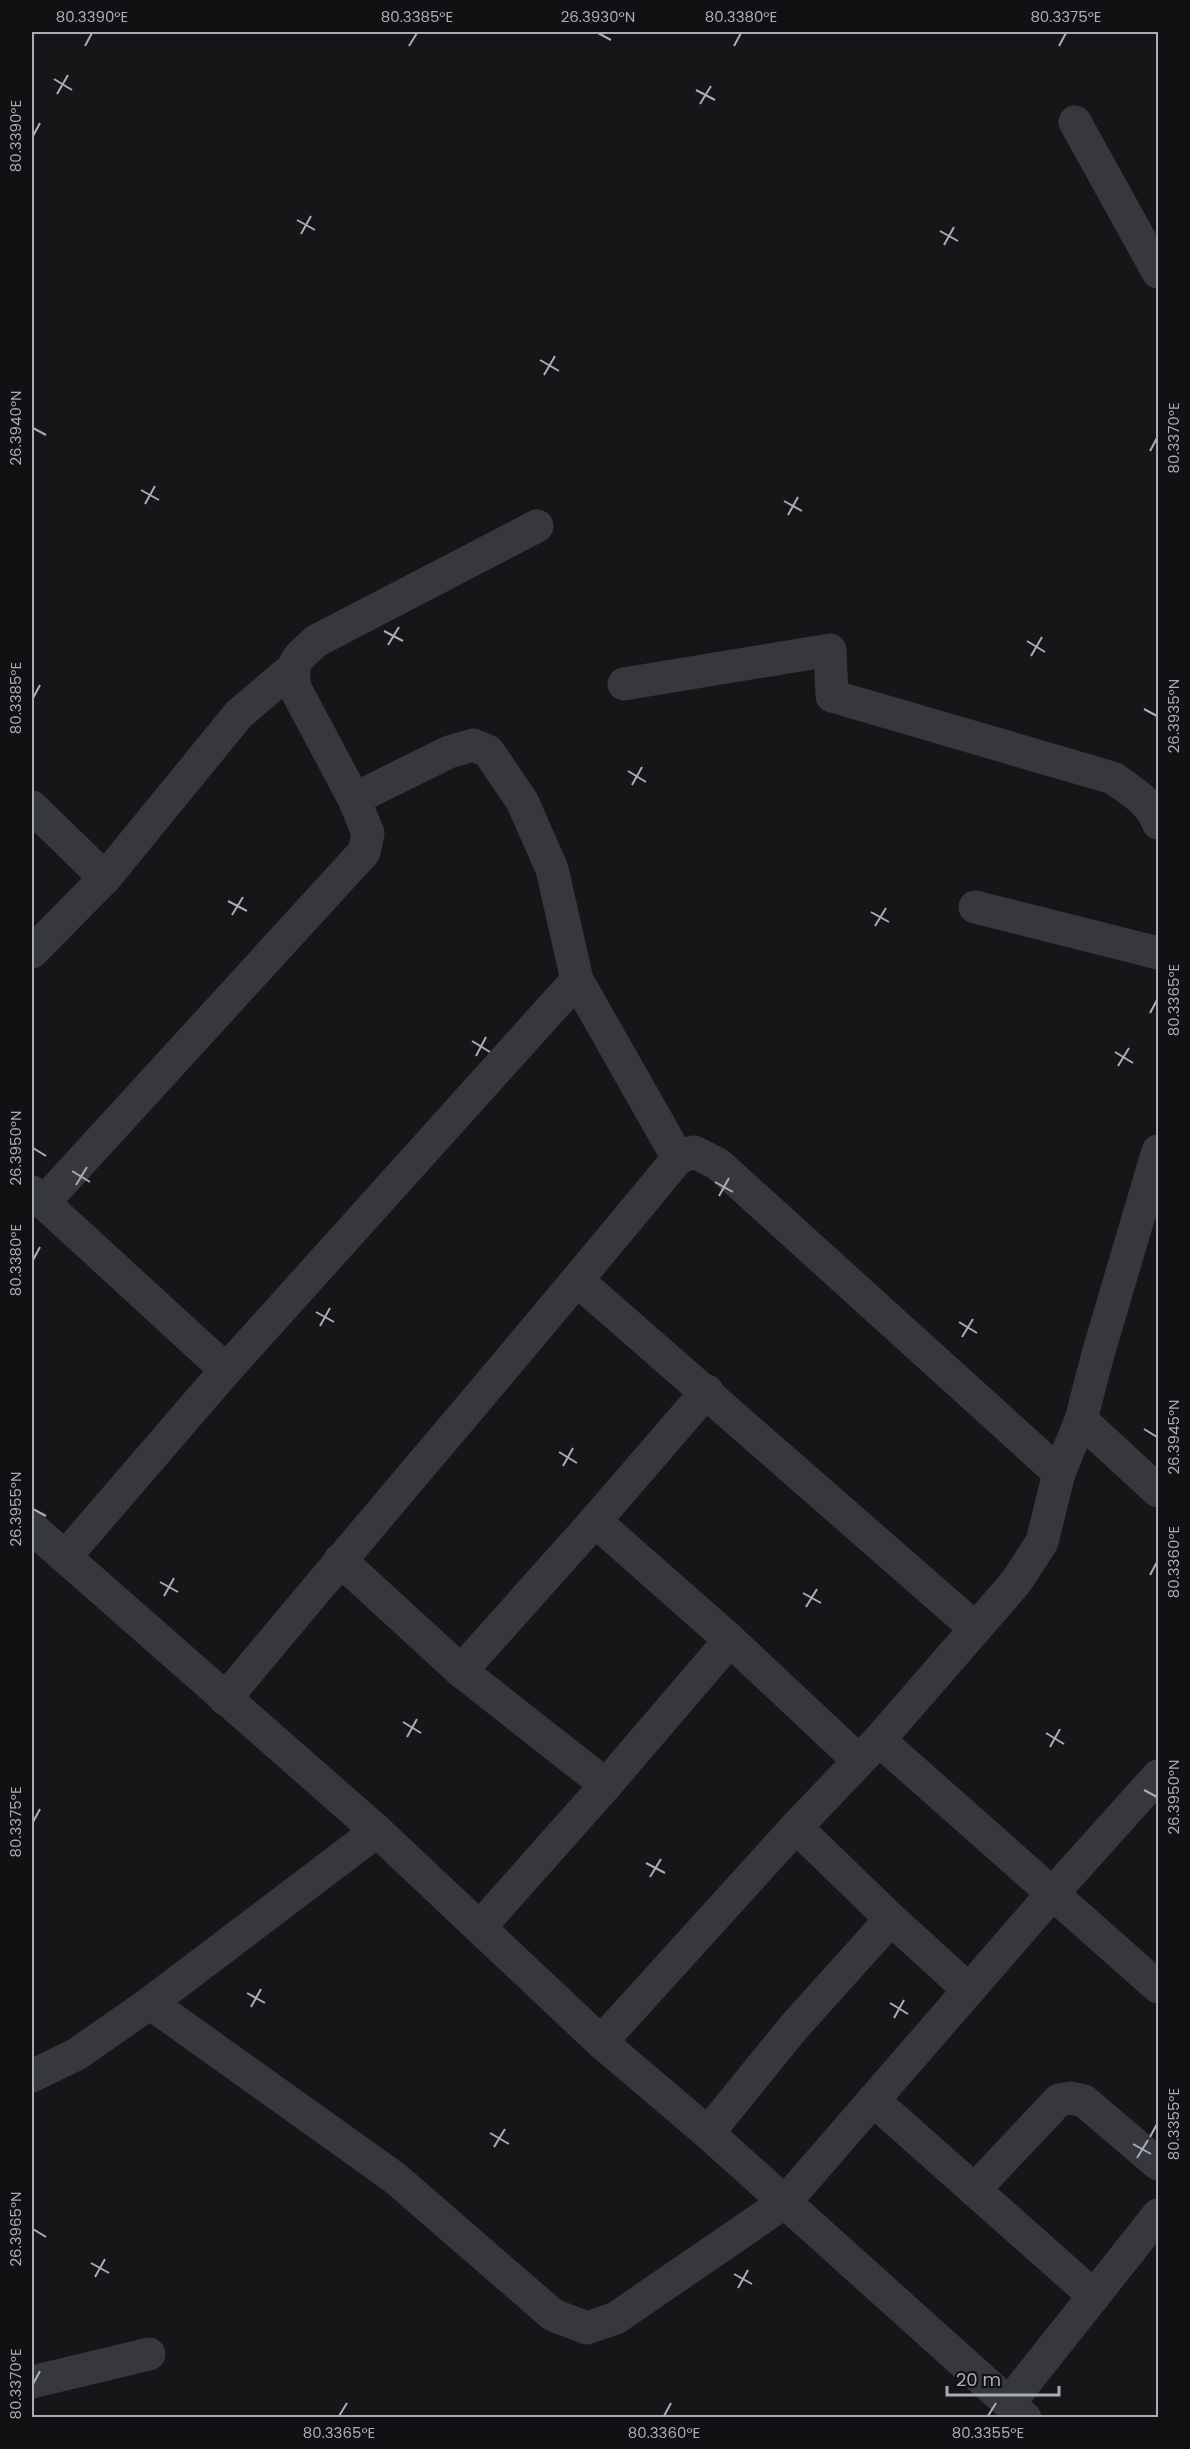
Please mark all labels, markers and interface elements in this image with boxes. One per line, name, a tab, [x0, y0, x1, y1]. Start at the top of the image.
text: 80.3390°E	[56, 6, 128, 27]
text: 80.3385°E	[381, 6, 453, 27]
text: 26.3930°N	[561, 6, 635, 27]
text: 80.3380°E	[705, 6, 777, 27]
text: 80.3375°E	[1030, 6, 1102, 27]
text: 80.3390°E	[5, 100, 26, 172]
text: 26.3940°N	[5, 390, 26, 466]
text: 80.3370°E	[1163, 402, 1184, 474]
text: 80.3385°E	[5, 662, 26, 734]
text: 26.3935°N	[1163, 679, 1184, 753]
text: 80.3365°E	[1163, 964, 1184, 1036]
text: 26.3950°N	[5, 1110, 26, 1186]
text: 80.3380°E	[5, 1224, 26, 1296]
text: 26.3945°N	[1163, 1399, 1184, 1475]
text: 26.3955°N	[5, 1471, 26, 1547]
text: 80.3360°E	[1163, 1526, 1184, 1598]
text: 26.3950°N	[1163, 1759, 1184, 1835]
text: 80.3375°E	[5, 1786, 26, 1858]
text: 80.3355°E	[1163, 2088, 1184, 2160]
text: 26.3965°N	[5, 2191, 26, 2267]
text: 80.3370°E	[5, 2348, 26, 2420]
scale bar	[947, 2359, 1060, 2397]
text: 20 m	[956, 2367, 1001, 2392]
text: 80.3365°E	[303, 2422, 375, 2443]
text: 80.3360°E	[628, 2422, 700, 2443]
text: 80.3355°E	[952, 2422, 1024, 2443]

